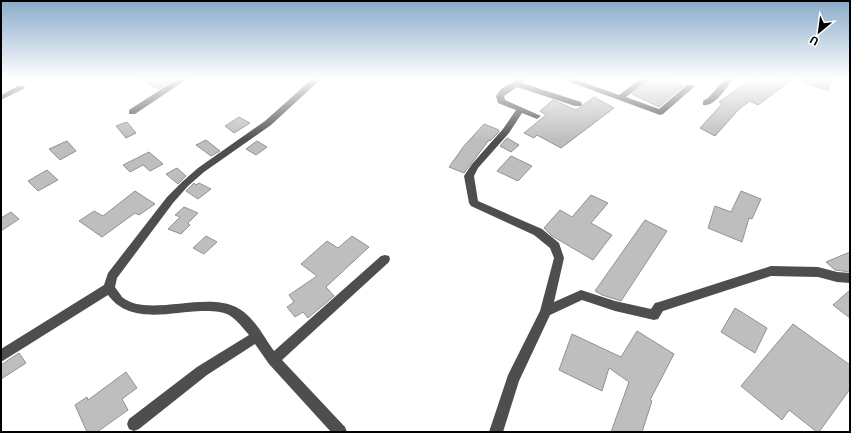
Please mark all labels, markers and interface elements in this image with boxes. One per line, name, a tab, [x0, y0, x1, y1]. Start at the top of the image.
north arrow	[799, 12, 839, 52]
text: U	[807, 33, 821, 50]

